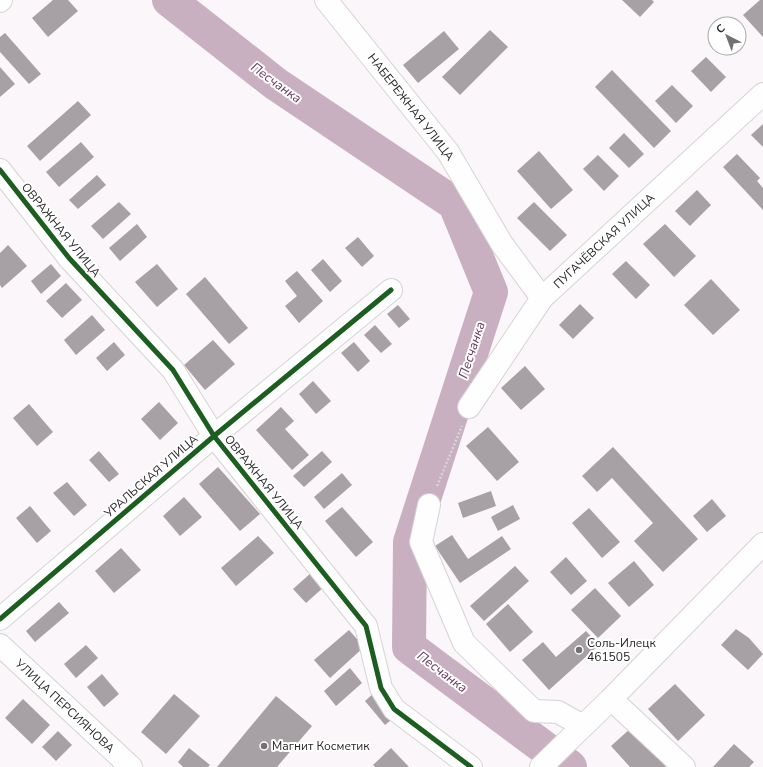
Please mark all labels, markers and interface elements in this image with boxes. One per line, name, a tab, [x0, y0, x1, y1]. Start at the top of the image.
north arrow	[707, 16, 747, 56]
text: С	[713, 21, 729, 37]
street label: НАБЕРЕЖНАЯ УЛИЦА	[364, 50, 458, 164]
water label: Песчанка	[247, 58, 305, 108]
street label: ОВРАЖНАЯ УЛИЦА	[18, 179, 104, 281]
street label: ПУГАЧЁВСКАЯ УЛИЦА	[550, 190, 658, 292]
water label: Песчанка	[454, 319, 490, 381]
street label: УРАЛЬСКАЯ УЛИЦА	[100, 431, 201, 522]
street label: ОВРАЖНАЯ УЛИЦА	[221, 431, 307, 533]
place label: Соль-Илецк 461505	[587, 635, 656, 665]
marker: Соль-Илецк 461505	[574, 645, 584, 655]
water label: Песчанка	[413, 647, 471, 697]
street label: УЛИЦА ПЕРСИЯНОВА	[11, 655, 118, 756]
place label: Магнит Косметик	[272, 738, 370, 754]
marker: Магнит Косметик	[259, 741, 269, 751]

